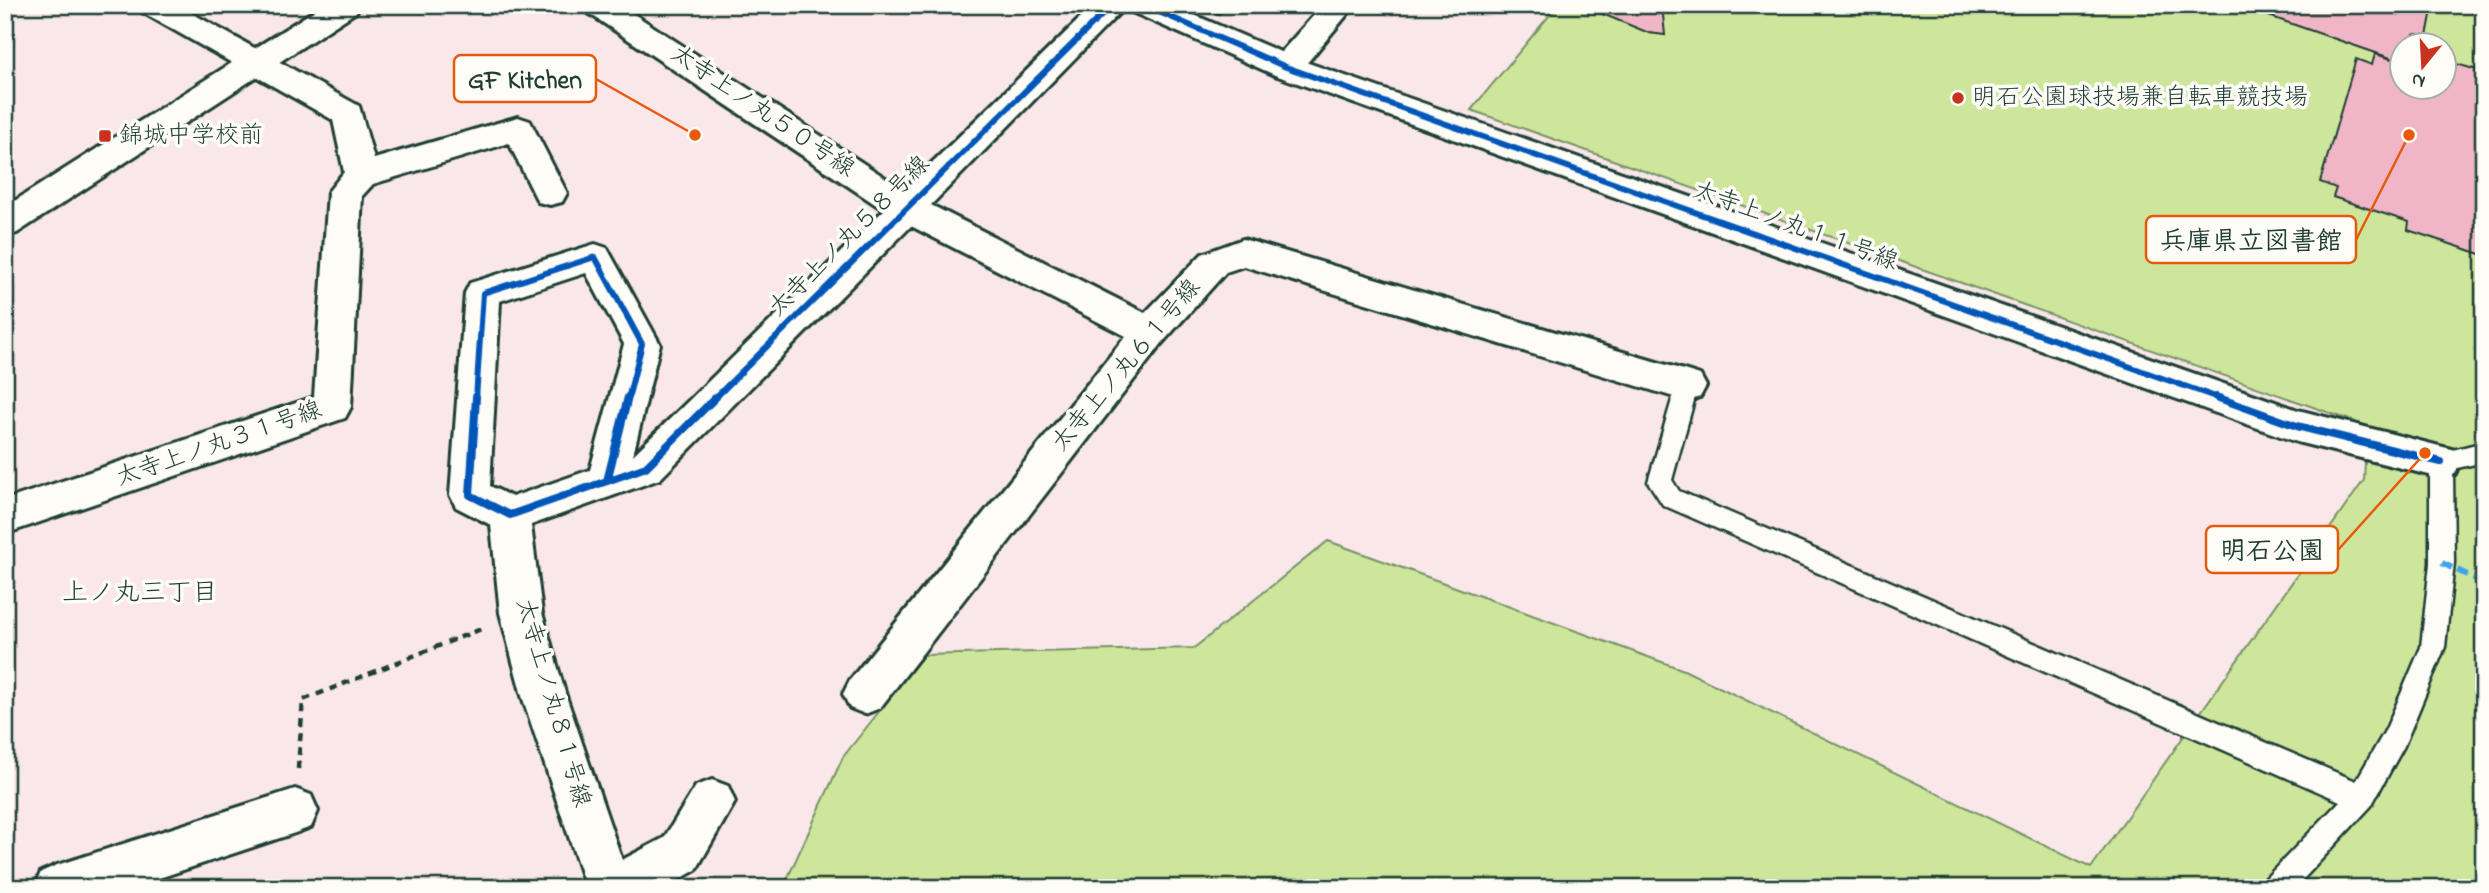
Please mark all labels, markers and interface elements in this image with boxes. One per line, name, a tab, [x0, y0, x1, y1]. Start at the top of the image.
north arrow	[2388, 32, 2458, 102]
street label: 太寺上ノ丸５０号線	[663, 37, 861, 187]
callout: GF Kitchen	[454, 55, 596, 102]
text: GF Kitchen	[468, 63, 582, 101]
text: N	[2408, 65, 2429, 95]
place label: 明石公園球技場兼自転車競技場	[1972, 81, 2308, 116]
marker: 明石公園球技場兼自転車競技場	[1950, 90, 1966, 106]
place label: 錦城中学校前	[119, 119, 263, 154]
marker: 錦城中学校前	[97, 128, 113, 144]
street label: 太寺上ノ丸５８号線	[761, 148, 939, 326]
street label: 太寺上ノ丸１１号線	[1688, 174, 1902, 280]
callout: 兵庫県立図書館	[2146, 216, 2356, 263]
text: 兵庫県立図書館	[2160, 224, 2342, 262]
street label: 太寺上ノ丸６１号線	[1044, 272, 1210, 460]
street label: 太寺上ノ丸３１号線	[111, 393, 327, 497]
callout: 明石公園	[2206, 526, 2338, 573]
text: 明石公園	[2220, 534, 2324, 572]
district label: 上ノ丸三丁目	[62, 575, 218, 613]
street label: 太寺上ノ丸８１号線	[505, 594, 599, 812]

